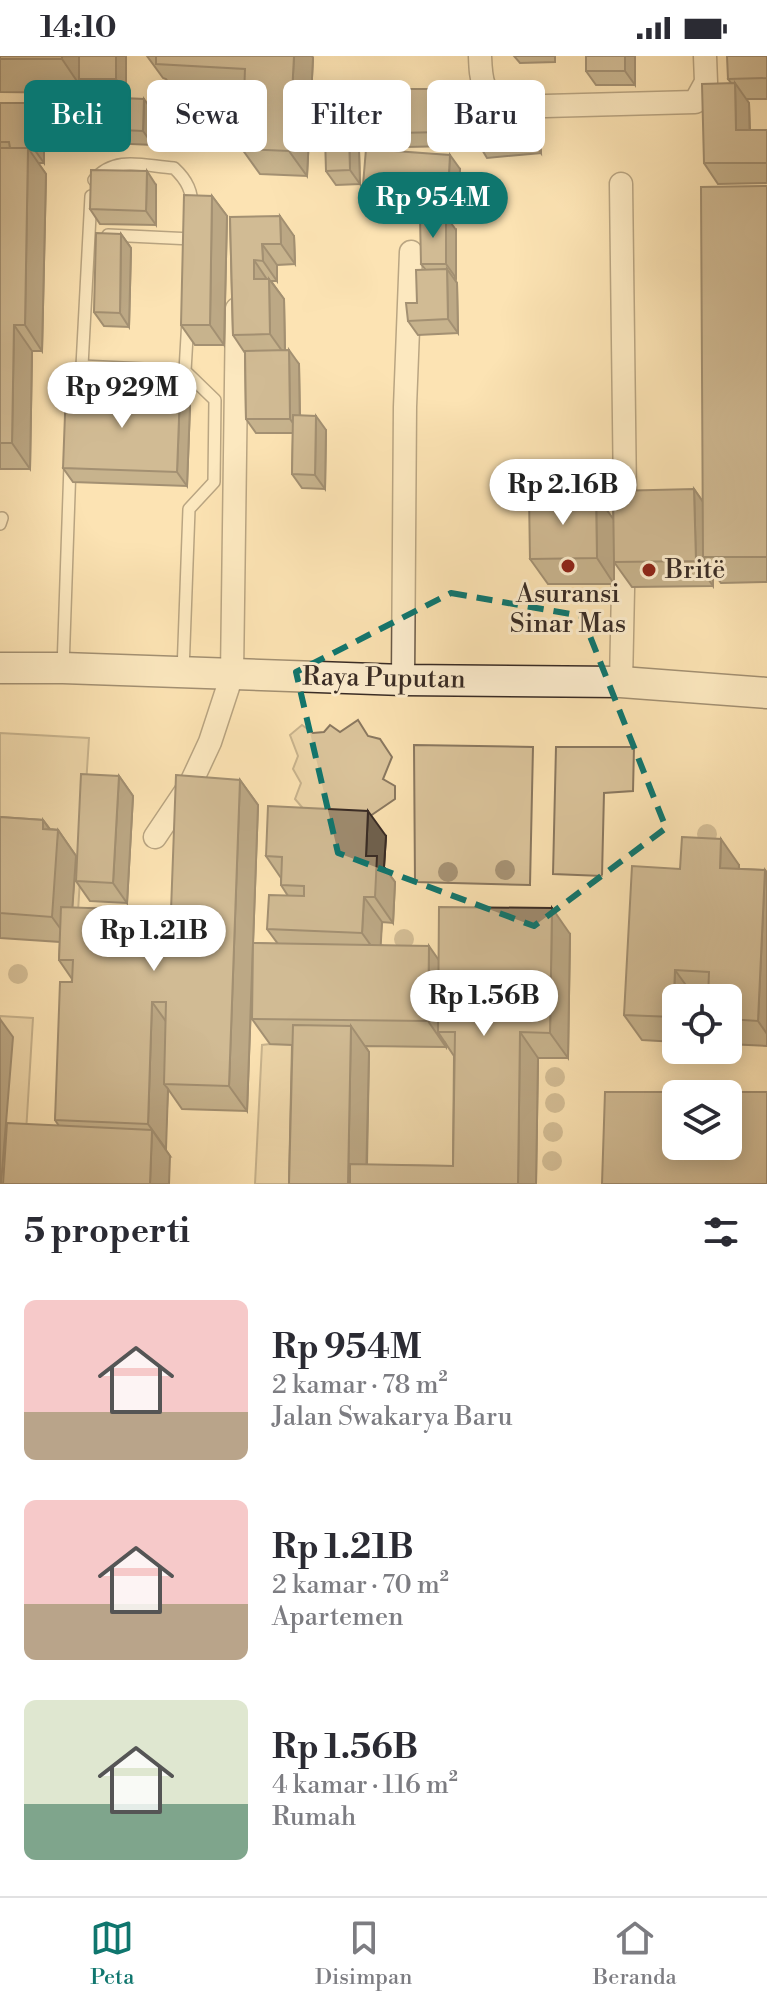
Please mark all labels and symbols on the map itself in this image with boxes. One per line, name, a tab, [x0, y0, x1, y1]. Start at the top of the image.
pin: Rp 954M	[359, 172, 507, 240]
pin: Rp 929M	[48, 362, 196, 430]
pin: Rp 2.16B	[480, 459, 646, 527]
place label: Britë	[664, 554, 725, 586]
marker: Asuransi Sinar Mas	[559, 557, 577, 575]
marker: Britë	[640, 561, 658, 579]
place label: Asuransi Sinar Mas	[510, 578, 626, 640]
street label: Raya Puputan	[302, 661, 466, 695]
pin: Rp 1.21B	[71, 905, 237, 973]
pin: Rp 1.56B	[401, 970, 567, 1038]

